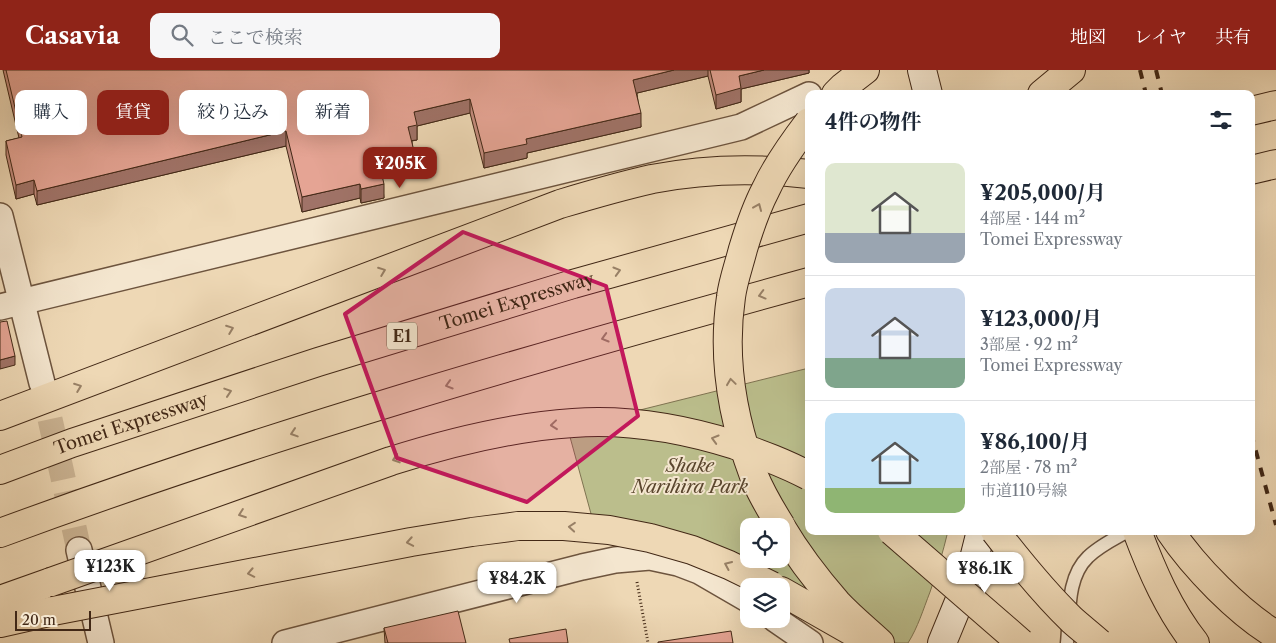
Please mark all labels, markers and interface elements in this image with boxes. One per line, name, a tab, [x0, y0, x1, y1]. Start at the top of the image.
search box	[150, 13, 500, 58]
text: Casavia	[25, 21, 120, 50]
icon: search	[168, 21, 196, 49]
text: ここで検索	[208, 26, 303, 49]
text: 地図	[1070, 26, 1106, 48]
text: レイヤ	[1134, 26, 1187, 48]
text: 共有	[1215, 26, 1251, 48]
chip: 購入	[15, 90, 87, 135]
chip: 賃貸	[97, 90, 169, 135]
chip: 絞り込み	[179, 90, 287, 135]
chip: 新着	[297, 90, 369, 135]
icon: filters	[1207, 106, 1235, 134]
text: 4件の物件	[825, 109, 921, 134]
pin: ¥205K	[365, 146, 435, 189]
text: ¥205K	[374, 153, 426, 173]
text: ¥205,000/月	[980, 180, 1106, 205]
icon: home	[865, 183, 925, 243]
one-way arrow	[752, 203, 762, 212]
text: 4部屋 · 144 m²	[980, 208, 1085, 228]
text: Tomei Expressway	[980, 229, 1123, 249]
one-way arrow	[377, 267, 386, 277]
street label: Tomei Expressway	[437, 267, 598, 335]
one-way arrow	[613, 267, 621, 277]
one-way arrow	[758, 289, 766, 299]
text: ¥123,000/月	[980, 306, 1102, 331]
icon: home	[865, 308, 925, 368]
road number: E1	[387, 322, 417, 350]
one-way arrow	[225, 325, 234, 335]
one-way arrow	[601, 332, 610, 343]
text: 3部屋 · 92 m²	[980, 334, 1078, 354]
text: Tomei Expressway	[980, 355, 1123, 375]
one-way arrow	[726, 378, 737, 386]
one-way arrow	[446, 379, 454, 389]
one-way arrow	[73, 382, 82, 393]
one-way arrow	[223, 387, 232, 397]
street label: Tomei Expressway	[51, 388, 212, 460]
one-way arrow	[550, 419, 558, 430]
one-way arrow	[291, 427, 299, 437]
text: ¥86,100/月	[980, 429, 1090, 454]
icon: home	[865, 433, 925, 493]
one-way arrow	[711, 435, 719, 445]
one-way arrow	[392, 454, 400, 464]
park label: Shake Narihira Park	[630, 455, 749, 498]
text: 2部屋 · 78 m²	[980, 457, 1077, 477]
text: 市道110号線	[980, 480, 1068, 500]
one-way arrow	[239, 508, 247, 518]
map controls	[740, 518, 790, 628]
button: locate	[740, 518, 790, 568]
one-way arrow	[567, 522, 575, 533]
one-way arrow	[406, 537, 415, 547]
pin: ¥123K	[75, 550, 145, 592]
pin: ¥86.1K	[944, 552, 1026, 594]
text: ¥123K	[85, 556, 135, 576]
text: ¥86.1K	[958, 558, 1012, 578]
one-way arrow	[724, 561, 733, 572]
pin: ¥84.2K	[476, 562, 558, 604]
one-way arrow	[246, 567, 255, 578]
text: ¥84.2K	[489, 568, 545, 588]
button: layers	[740, 578, 790, 628]
scale bar	[15, 608, 91, 631]
text: 20 m	[22, 611, 56, 629]

